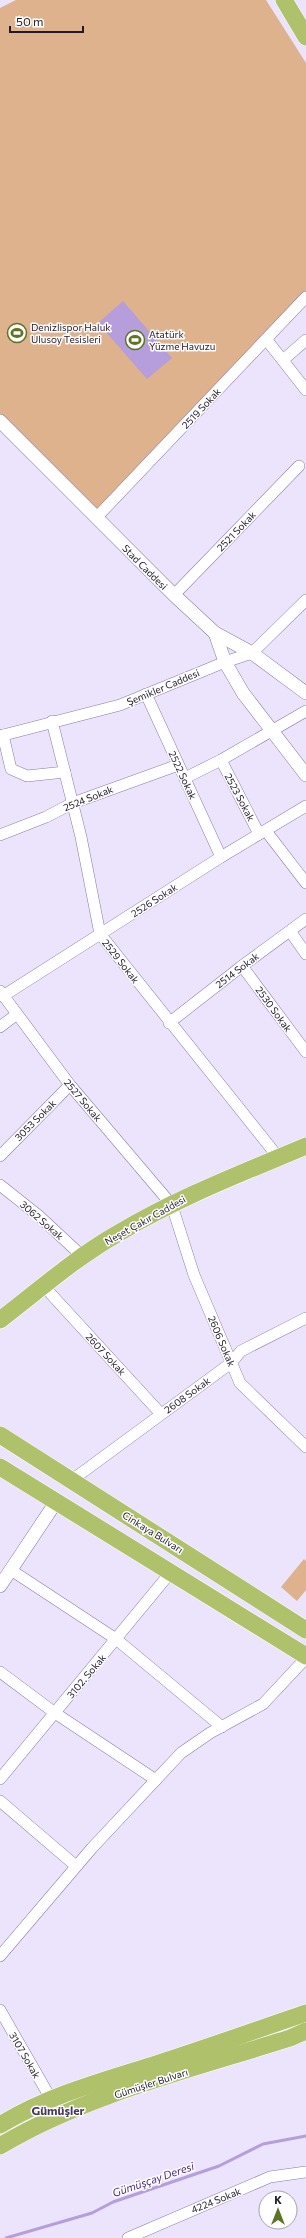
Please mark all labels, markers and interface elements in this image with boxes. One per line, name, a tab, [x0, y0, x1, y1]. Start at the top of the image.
scale bar	[10, 8, 83, 34]
text: 50 m	[16, 14, 44, 28]
place label: Denizlispor Haluk Ulusoy Tesisleri	[31, 321, 111, 345]
sports icon: Denizlispor Haluk Ulusoy Tesisleri	[6, 322, 28, 344]
place label: Atatürk Yüzme Havuzu	[149, 328, 215, 352]
sports icon: Atatürk Yüzme Havuzu	[124, 329, 146, 351]
street label: 2519 Sokak	[179, 385, 223, 431]
street label: 2521 Sokak	[214, 508, 258, 553]
street label: Stad Caddesi	[120, 542, 170, 592]
street label: Şemikler Caddesi	[125, 666, 201, 708]
street label: 2522 Sokak	[167, 749, 200, 802]
street label: 2523 Sokak	[222, 771, 258, 823]
street label: 2524 Sokak	[61, 782, 115, 813]
street label: 2526 Sokak	[129, 880, 180, 919]
street label: 2529 Sokak	[100, 937, 142, 986]
street label: 2514 Sokak	[213, 949, 262, 990]
street label: 2530 Sokak	[253, 984, 295, 1035]
street label: 2527 Sokak	[62, 1076, 105, 1124]
street label: 3053 Sokak	[12, 1096, 59, 1143]
street label: Neşet Çakır Caddesi	[102, 1193, 188, 1247]
street label: 3062 Sokak	[18, 1198, 67, 1243]
street label: 2606 Sokak	[206, 1314, 238, 1369]
street label: 2607 Sokak	[83, 1330, 129, 1378]
street label: 2608 Sokak	[162, 1374, 213, 1416]
street label: Cinkaya Bulvarı	[120, 1509, 186, 1555]
street label: 3102. Sokak	[64, 1651, 108, 1701]
street label: 3107 Sokak	[7, 2030, 43, 2081]
street label: Gümüşler Bulvarı	[113, 2065, 189, 2101]
district label: Gümüşler	[31, 2103, 85, 2117]
water label: Gümüşçay Deresi	[110, 2159, 197, 2199]
street label: 4224 Sokak	[189, 2184, 243, 2215]
north arrow	[258, 2190, 298, 2230]
text: K	[274, 2193, 282, 2206]

